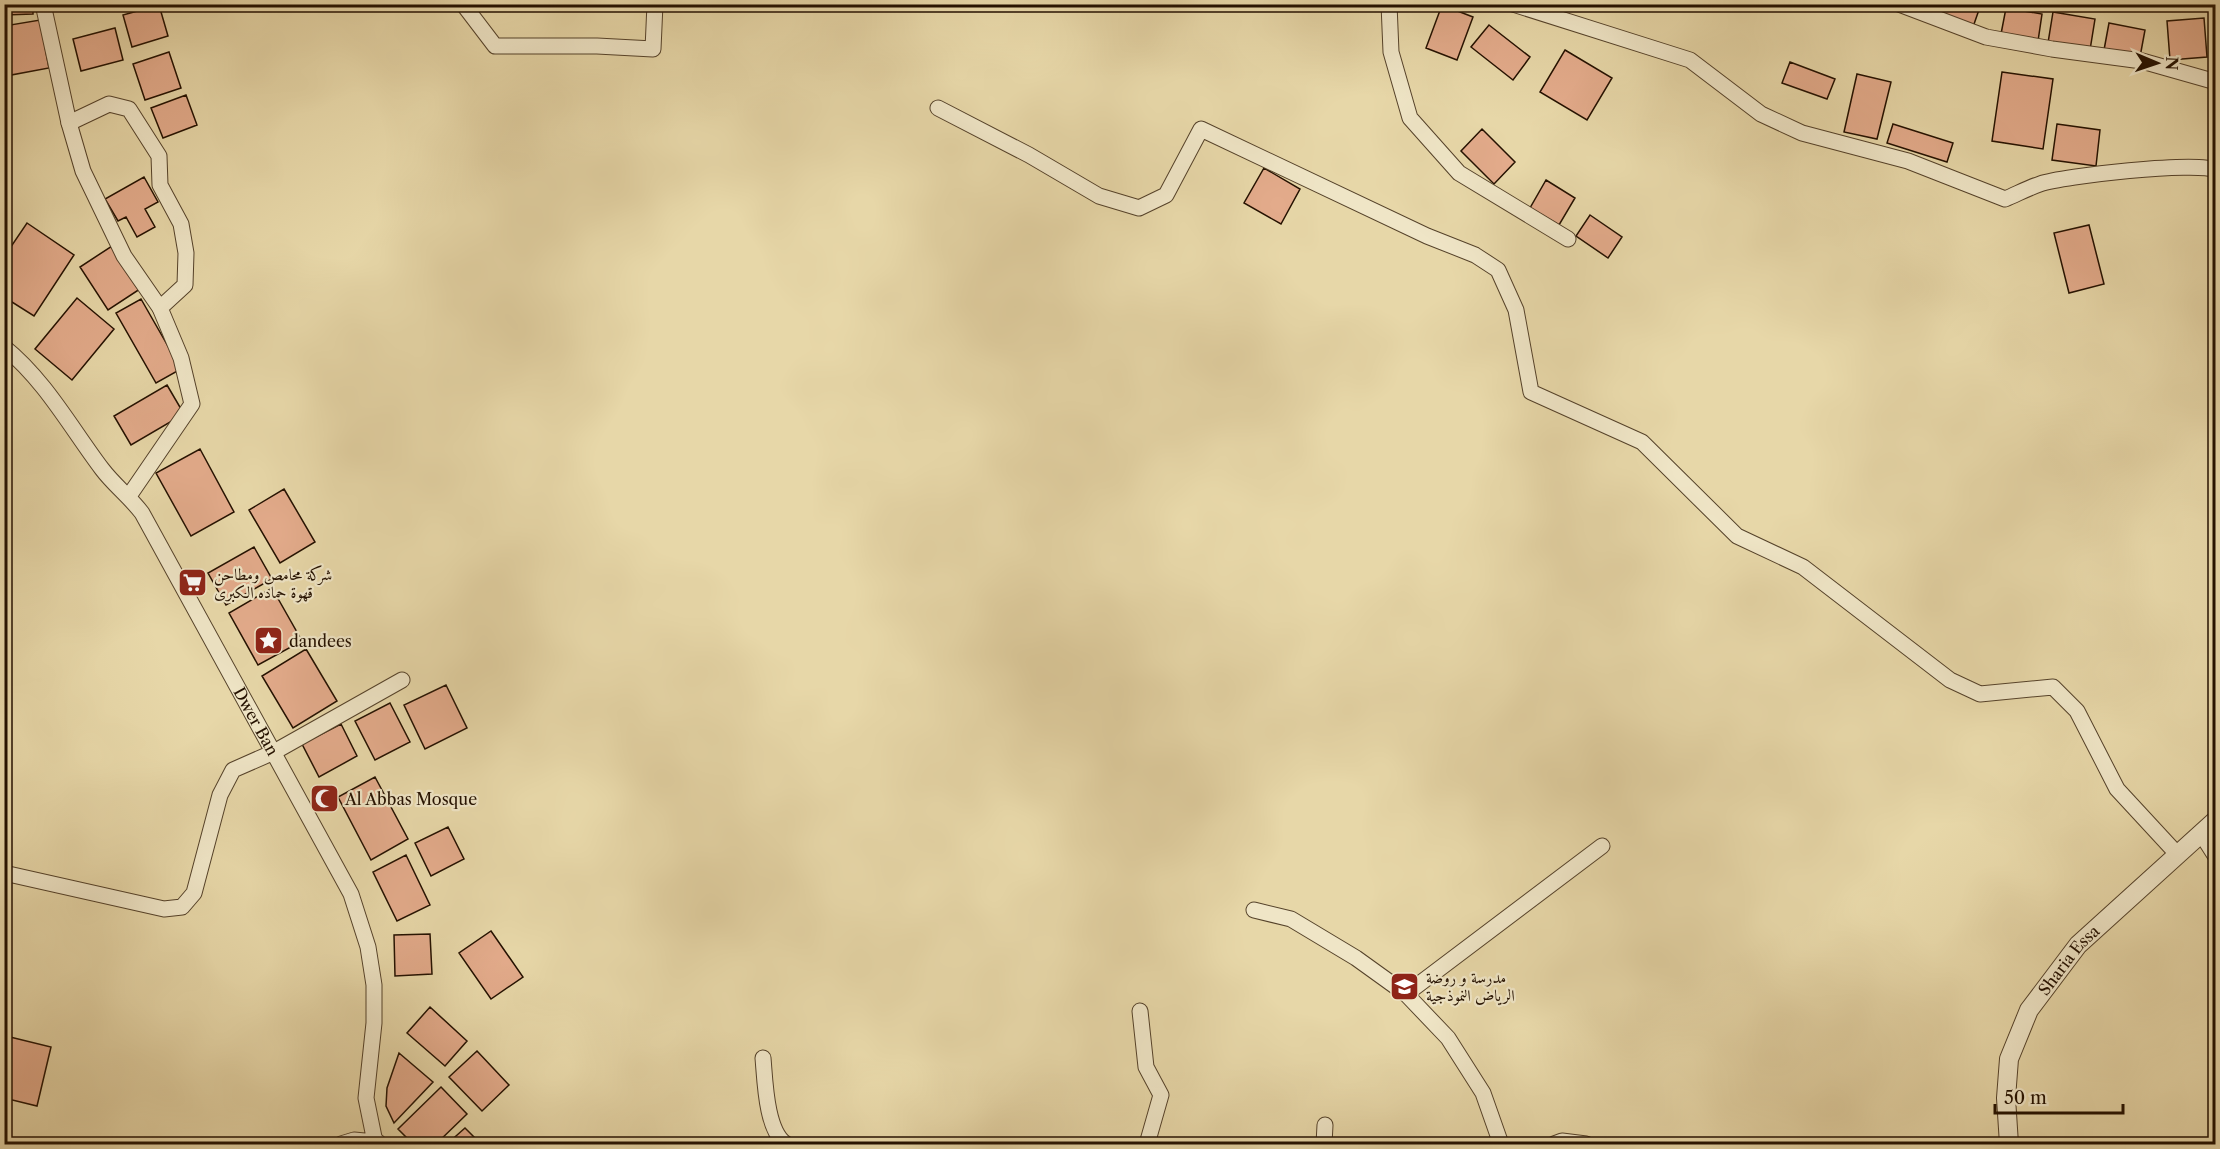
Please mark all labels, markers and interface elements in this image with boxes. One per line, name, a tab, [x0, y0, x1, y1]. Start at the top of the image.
north arrow	[2127, 33, 2187, 93]
text: N	[2162, 56, 2182, 71]
place label: شركة محامص ومطاحن قهوة حماده الكبرى	[214, 564, 332, 603]
supermarket icon: شركة محامص ومطاحن قهوة حماده الكبرى	[177, 567, 209, 599]
place icon: dandees	[252, 625, 284, 657]
place label: dandees	[289, 631, 352, 651]
street label: Dwer Ban	[229, 683, 283, 759]
mosque icon: Al Abbas Mosque	[308, 783, 340, 815]
place label: Al Abbas Mosque	[344, 789, 477, 809]
street label: Sharia Essa	[2034, 920, 2104, 999]
place label: مدرسة و روضة الرياض النموذجية	[1426, 967, 1515, 1006]
school or university icon: مدرسة و روضة الرياض النموذجية	[1389, 970, 1421, 1002]
scale bar	[1995, 1077, 2122, 1115]
text: 50 m	[2004, 1087, 2047, 1109]

